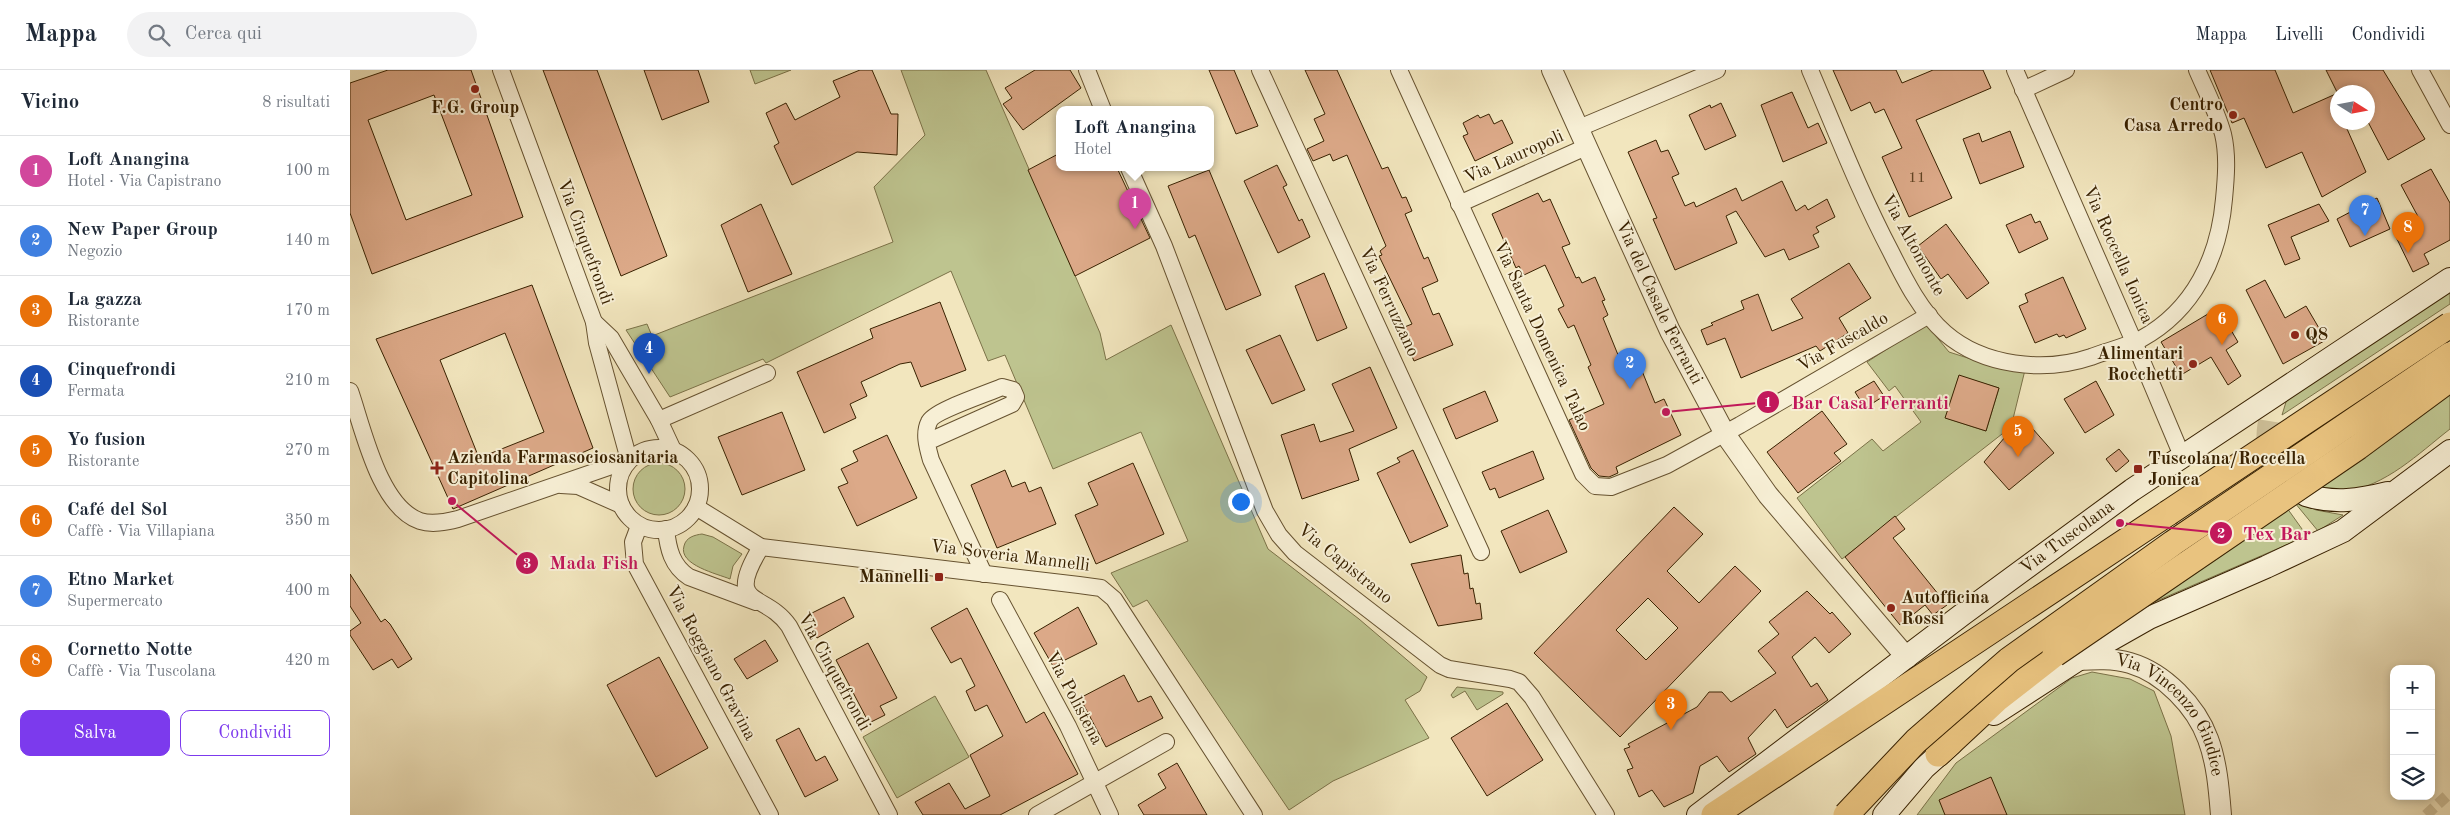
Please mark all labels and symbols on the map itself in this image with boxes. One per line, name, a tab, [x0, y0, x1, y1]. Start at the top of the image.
marker: F.G. Group	[469, 83, 481, 95]
north arrow	[2330, 85, 2375, 130]
place label: Centro Casa Arredo	[2124, 96, 2223, 135]
place label: F.G. Group	[431, 99, 519, 117]
marker: Centro Casa Arredo	[2227, 109, 2239, 121]
street label: Via Lauropoli	[1462, 127, 1567, 187]
house number: 11	[1908, 171, 1926, 186]
street label: Via Cinquefrondi	[554, 177, 616, 307]
street label: Via Roccella Ionica	[2080, 183, 2157, 327]
pin: 1	[1119, 188, 1151, 229]
street label: Via Altomonte	[1878, 191, 1948, 299]
pin: 7	[2349, 195, 2381, 236]
pin: 8	[2392, 212, 2424, 253]
street label: Via del Casale Ferranti	[1612, 218, 1706, 388]
street label: Via Santa Domenica Talao	[1490, 238, 1594, 434]
street label: Via Ferruzzano	[1356, 244, 1422, 360]
pin: 6	[2206, 304, 2238, 345]
street label: Via Fuscaldo	[1795, 309, 1891, 375]
place label: Q8	[2305, 326, 2328, 344]
marker: Q8	[2289, 329, 2301, 341]
pin: 4	[633, 333, 665, 374]
place label: Alimentari Rocchetti	[2097, 345, 2183, 384]
pin: 2	[1614, 348, 1646, 389]
marker: Alimentari Rocchetti	[2187, 358, 2199, 370]
callout: Bar Casal Ferranti	[1756, 385, 1959, 419]
text: Bar Casal Ferranti	[1791, 395, 1949, 414]
text: 1	[1764, 396, 1772, 411]
pin: 5	[2002, 416, 2034, 457]
place label: Azienda Farmasociosanitaria Capitolina	[447, 449, 678, 488]
place label: Tuscolana/Roccella Jonica	[2148, 450, 2306, 489]
marker: Azienda Farmasociosanitaria Capitolina	[431, 462, 443, 474]
marker: Tuscolana/Roccella Jonica	[2132, 463, 2144, 475]
your location	[1228, 489, 1254, 515]
street label: Via Tuscolana	[2017, 497, 2118, 578]
callout: Tex Bar	[2208, 516, 2321, 550]
street label: Via Capistrano	[1294, 520, 1396, 608]
text: Tex Bar	[2243, 526, 2311, 545]
text: 2	[2217, 527, 2225, 542]
street label: Via Soveria Mannelli	[929, 537, 1091, 575]
callout: Mada Fish	[515, 546, 649, 580]
text: Mada Fish	[550, 555, 639, 574]
text: 3	[523, 557, 531, 572]
place label: Mannelli	[859, 568, 929, 586]
marker: Mannelli	[933, 571, 945, 583]
street label: Via Roggiano Gravina	[663, 583, 759, 743]
place label: Autofficina Rossi	[1901, 589, 1989, 628]
marker: Autofficina Rossi	[1885, 602, 1897, 614]
street label: Via Cinquefrondi	[794, 610, 874, 734]
street label: Via Polistena	[1042, 648, 1106, 748]
street label: Via Vincenzo Giudice	[2114, 651, 2226, 777]
pin: 3	[1655, 689, 1687, 730]

